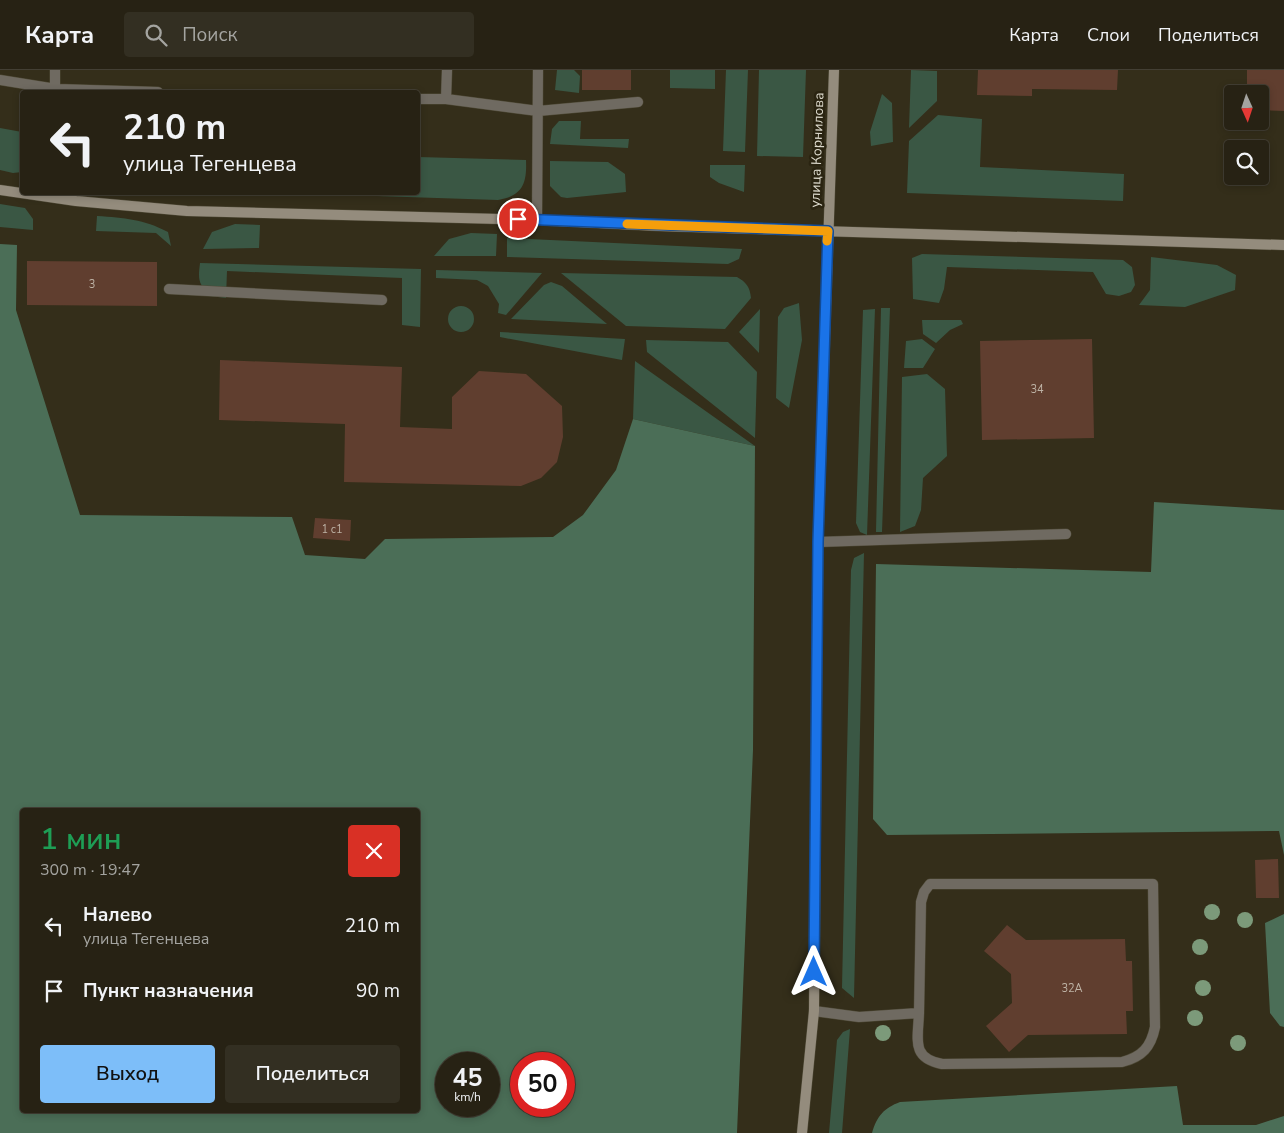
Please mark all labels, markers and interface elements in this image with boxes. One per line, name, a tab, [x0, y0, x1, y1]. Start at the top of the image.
search box	[124, 12, 474, 57]
text: Карта	[25, 19, 94, 51]
icon: search	[142, 21, 170, 49]
text: Поиск	[182, 22, 237, 48]
text: Карта	[1009, 23, 1059, 47]
text: Слои	[1087, 23, 1130, 47]
text: Поделиться	[1158, 23, 1259, 47]
north arrow	[1224, 85, 1269, 130]
map controls	[1224, 85, 1269, 185]
street label: улица Корнилова	[805, 92, 829, 208]
text: 210 m	[123, 104, 226, 151]
icon: left	[40, 110, 105, 175]
button: search	[1224, 140, 1269, 185]
text: улица Тегенцева	[123, 149, 297, 179]
pin	[497, 198, 539, 240]
icon: arrive	[504, 205, 532, 233]
house number: 3	[89, 277, 95, 292]
house number: 34	[1030, 382, 1044, 397]
house number: 1 с1	[321, 522, 343, 537]
text: 1 мин	[40, 819, 122, 860]
button: close	[348, 825, 400, 877]
text: 300 m · 19:47	[40, 859, 141, 881]
text: Налево	[83, 902, 152, 928]
icon: left	[40, 912, 68, 940]
text: 210 m	[345, 913, 400, 939]
text: улица Тегенцева	[83, 928, 209, 950]
position arrow	[787, 945, 839, 997]
icon: arrive	[40, 977, 68, 1005]
text: Пункт назначения	[83, 978, 254, 1004]
text: 90 m	[356, 978, 400, 1004]
house number: 32А	[1061, 981, 1083, 996]
button: Выход	[40, 1045, 215, 1103]
button: Поделиться	[225, 1045, 400, 1103]
speed limit sign: 50	[510, 1052, 575, 1117]
text: 45	[452, 1061, 483, 1095]
text: km/h	[454, 1089, 481, 1105]

